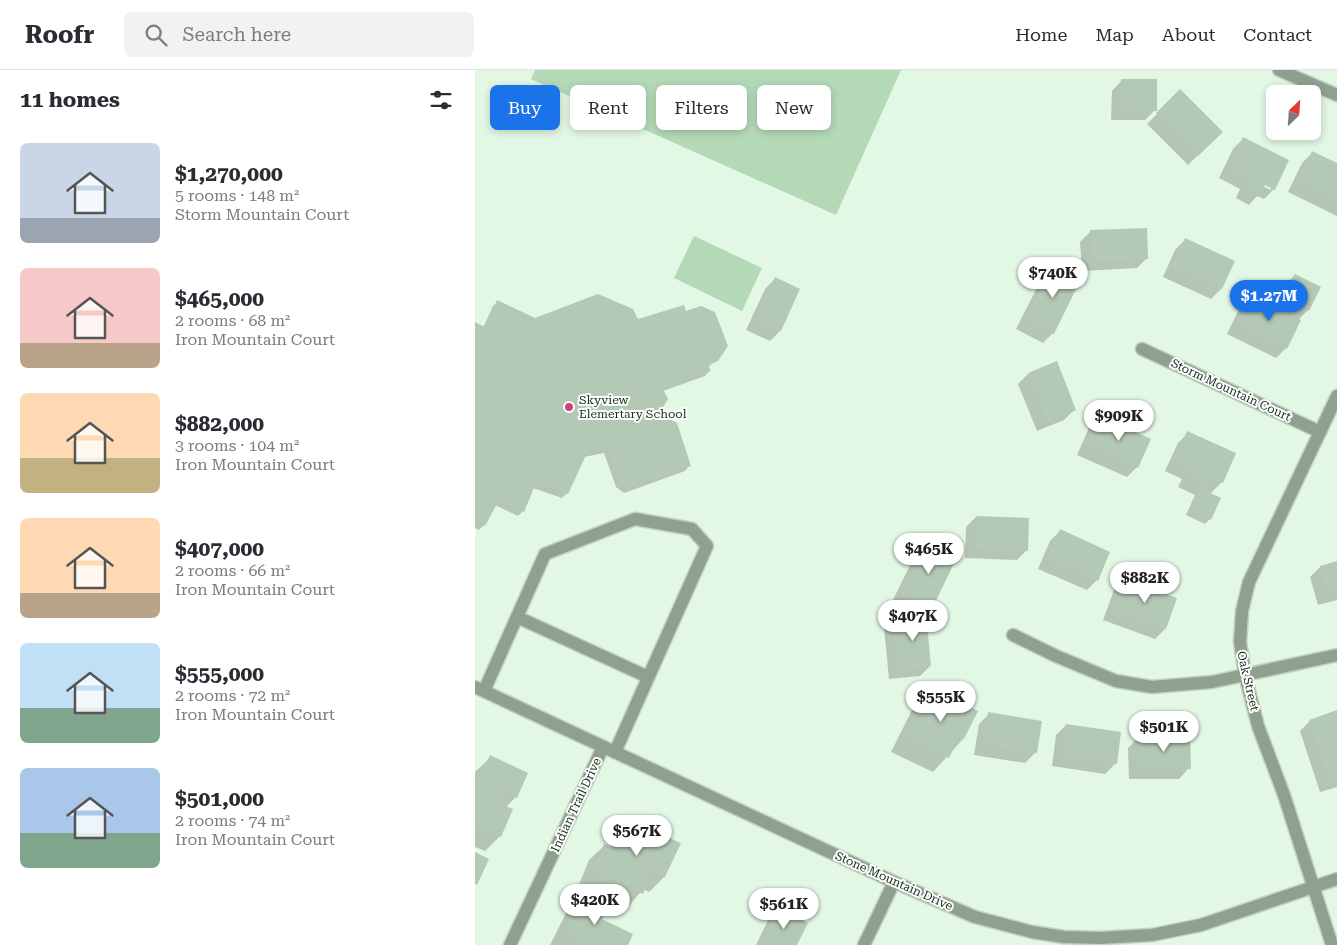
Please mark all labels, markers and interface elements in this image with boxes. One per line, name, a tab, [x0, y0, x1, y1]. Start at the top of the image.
search box	[124, 12, 474, 57]
text: Roofr	[25, 21, 94, 49]
icon: search	[142, 21, 170, 49]
text: Search here	[182, 23, 291, 46]
text: Home	[1015, 24, 1067, 45]
text: Map	[1095, 24, 1134, 45]
text: About	[1162, 24, 1215, 45]
text: Contact	[1243, 24, 1312, 45]
chip: Buy	[490, 85, 560, 130]
chip: Rent	[570, 85, 646, 130]
chip: Filters	[656, 85, 747, 130]
chip: New	[757, 85, 831, 130]
north arrow	[1266, 85, 1321, 140]
map controls	[1266, 85, 1321, 140]
icon: filters	[427, 86, 455, 114]
text: 11 homes	[20, 88, 120, 112]
text: $1,270,000	[175, 162, 283, 186]
icon: home	[60, 163, 120, 223]
text: 5 rooms · 148 m²	[175, 186, 299, 205]
text: Storm Mountain Court	[175, 205, 349, 224]
pin: $740K	[1018, 256, 1088, 299]
text: $740K	[1029, 263, 1077, 282]
pin: $1.27M	[1228, 280, 1310, 322]
text: $1.27M	[1241, 286, 1297, 305]
text: $465,000	[175, 287, 264, 311]
icon: home	[60, 288, 120, 348]
text: 2 rooms · 68 m²	[175, 311, 290, 330]
text: Iron Mountain Court	[175, 330, 335, 349]
street label: Storm Mountain Court	[1169, 356, 1294, 424]
place label: Skyview Elemertary School	[579, 393, 687, 421]
pin: $909K	[1084, 400, 1154, 442]
marker: Skyview Elemertary School	[563, 401, 575, 413]
text: $909K	[1095, 406, 1143, 425]
text: $882,000	[175, 412, 264, 436]
icon: home	[60, 413, 120, 473]
text: 3 rooms · 104 m²	[175, 436, 299, 455]
text: Iron Mountain Court	[175, 455, 335, 474]
pin: $465K	[894, 532, 964, 575]
text: $407,000	[175, 537, 264, 561]
icon: home	[60, 538, 120, 598]
text: $465K	[905, 539, 953, 558]
text: 2 rooms · 66 m²	[175, 561, 290, 580]
pin: $882K	[1110, 562, 1180, 604]
text: $882K	[1121, 568, 1169, 587]
text: Iron Mountain Court	[175, 580, 335, 599]
pin: $407K	[878, 600, 948, 642]
text: $407K	[889, 606, 937, 625]
street label: Oak Street	[1234, 650, 1262, 713]
text: $555,000	[175, 662, 264, 686]
icon: home	[60, 663, 120, 723]
pin: $555K	[906, 680, 976, 723]
text: 2 rooms · 72 m²	[175, 686, 290, 705]
text: $555K	[917, 687, 965, 706]
text: Iron Mountain Court	[175, 705, 335, 724]
pin: $501K	[1129, 710, 1199, 753]
text: $501K	[1140, 717, 1188, 736]
street label: Indian Trail Drive	[548, 755, 604, 854]
text: $501,000	[175, 787, 264, 811]
icon: home	[60, 788, 120, 848]
text: 2 rooms · 74 m²	[175, 811, 290, 830]
pin: $567K	[602, 814, 672, 857]
text: $567K	[613, 821, 661, 840]
text: Iron Mountain Court	[175, 830, 335, 849]
street label: Stone Mountain Drive	[833, 849, 955, 913]
pin: $420K	[560, 884, 630, 926]
pin: $561K	[749, 888, 819, 930]
text: $420K	[571, 890, 619, 909]
text: $561K	[760, 894, 808, 913]

